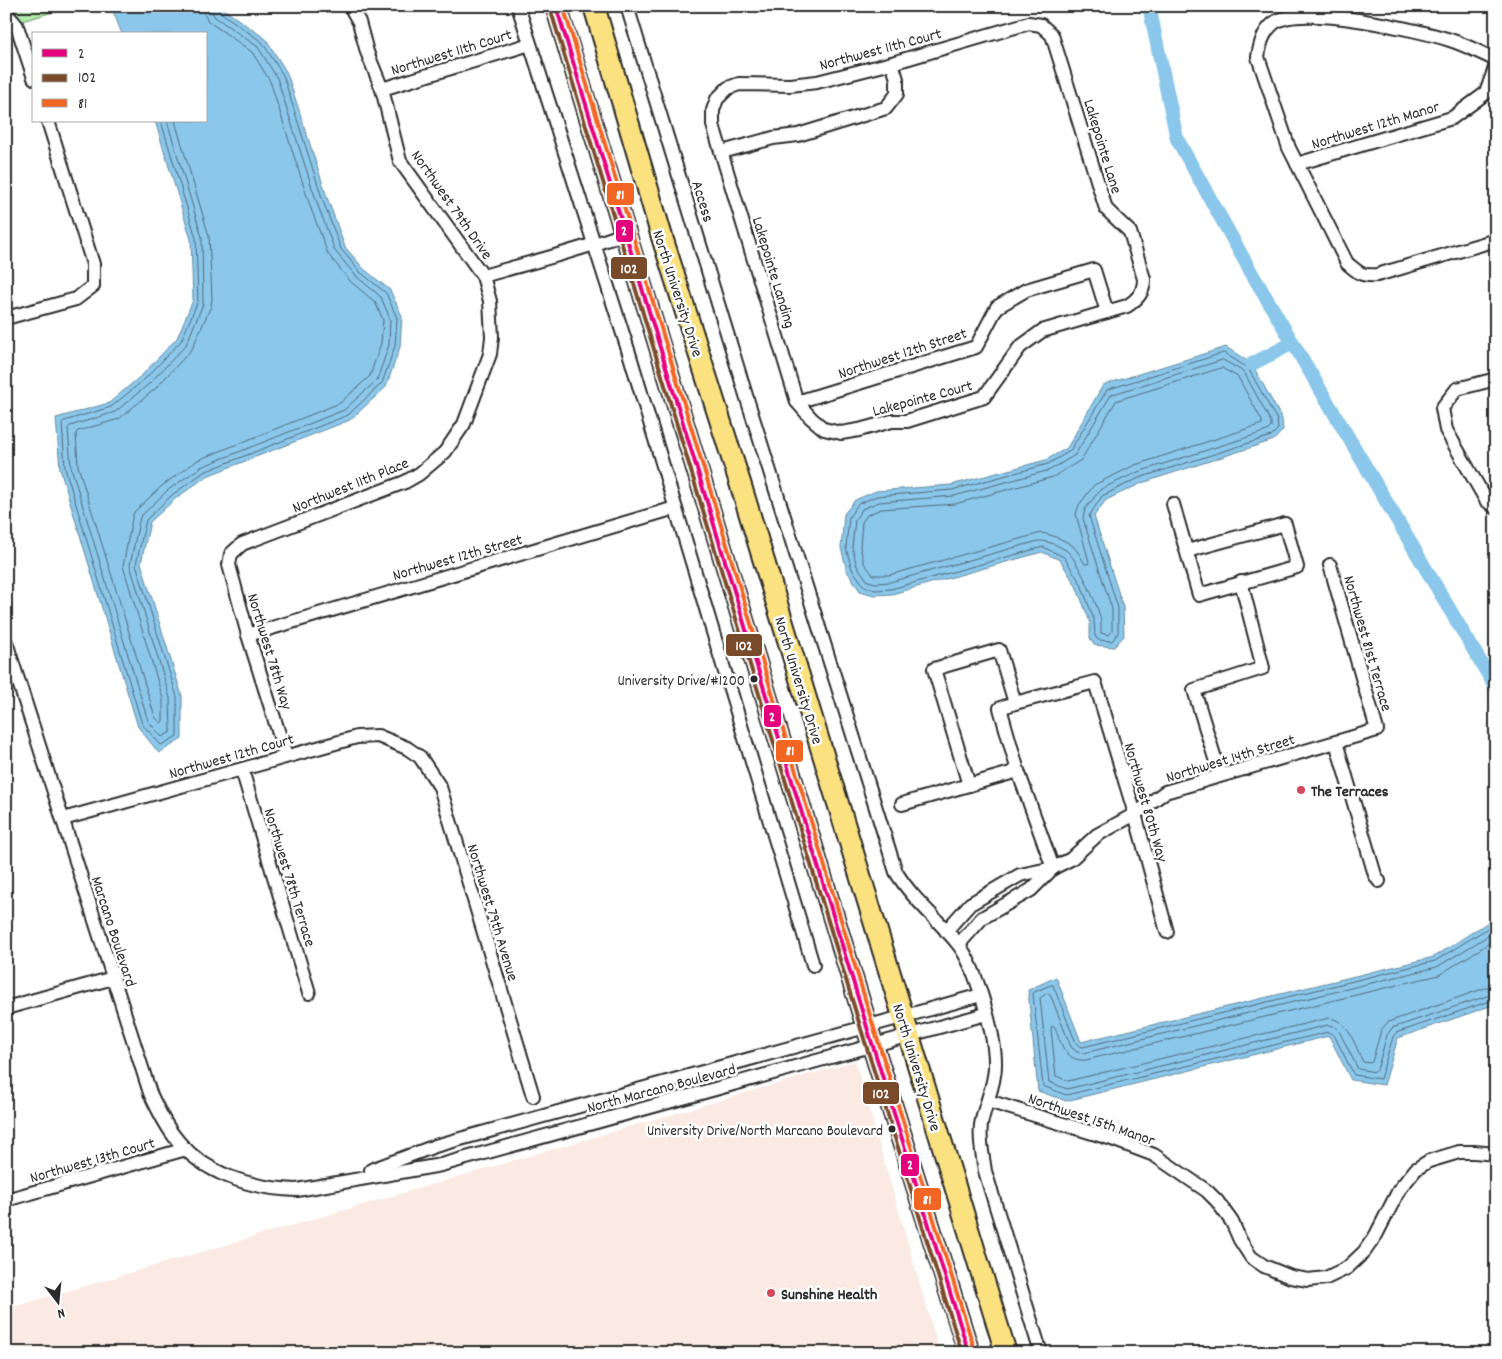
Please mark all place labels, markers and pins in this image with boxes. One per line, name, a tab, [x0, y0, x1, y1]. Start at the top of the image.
place label: University Drive/#1200	[618, 671, 745, 693]
marker: University Drive/#1200	[749, 674, 759, 684]
place label: The Terraces	[1311, 781, 1389, 804]
marker: The Terraces	[1295, 784, 1307, 796]
place label: University Drive/North Marcano Boulevard	[647, 1121, 883, 1143]
marker: University Drive/North Marcano Boulevard	[887, 1124, 897, 1134]
place label: Sunshine Health	[781, 1284, 877, 1307]
marker: Sunshine Health	[765, 1287, 777, 1299]

